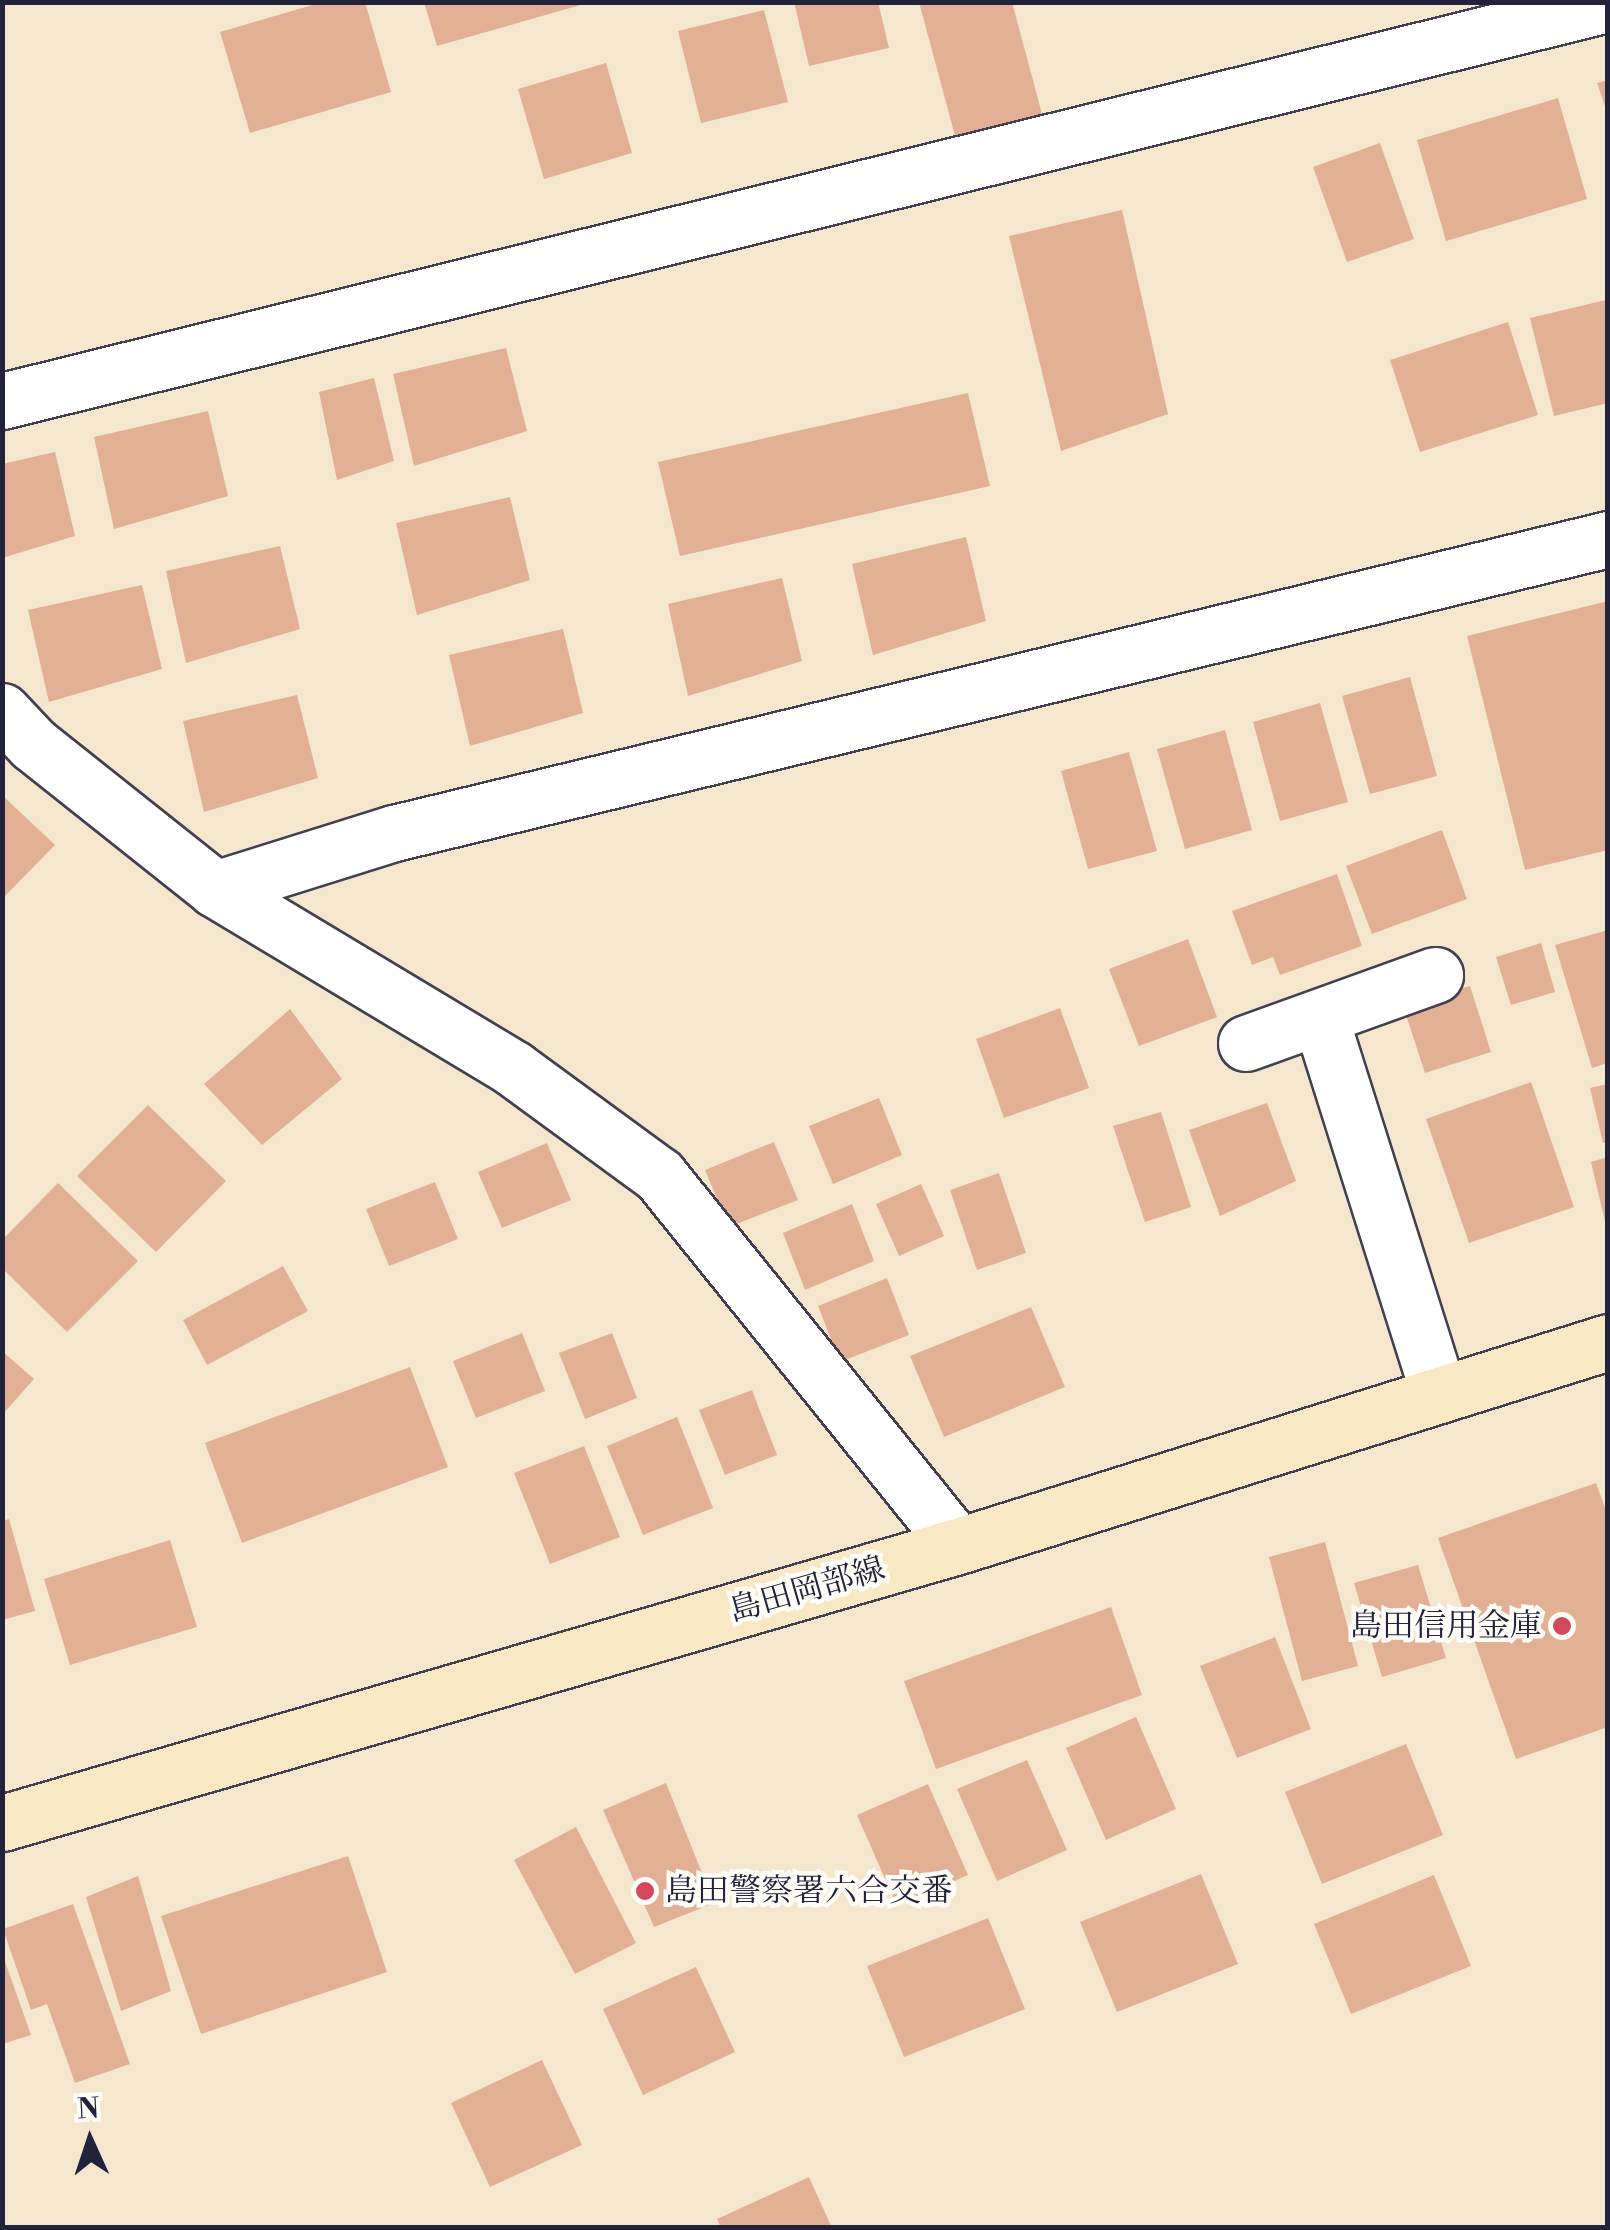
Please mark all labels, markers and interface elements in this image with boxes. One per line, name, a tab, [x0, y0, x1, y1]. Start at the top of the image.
street label: 島田岡部線	[725, 1549, 889, 1631]
place label: 島田信用金庫	[1350, 1607, 1542, 1645]
marker: 島田信用金庫	[1551, 1615, 1573, 1637]
place label: 島田警察署六合交番	[665, 1872, 953, 1910]
marker: 島田警察署六合交番	[634, 1880, 656, 1902]
north arrow	[40, 2090, 140, 2190]
text: N	[76, 2091, 100, 2128]

